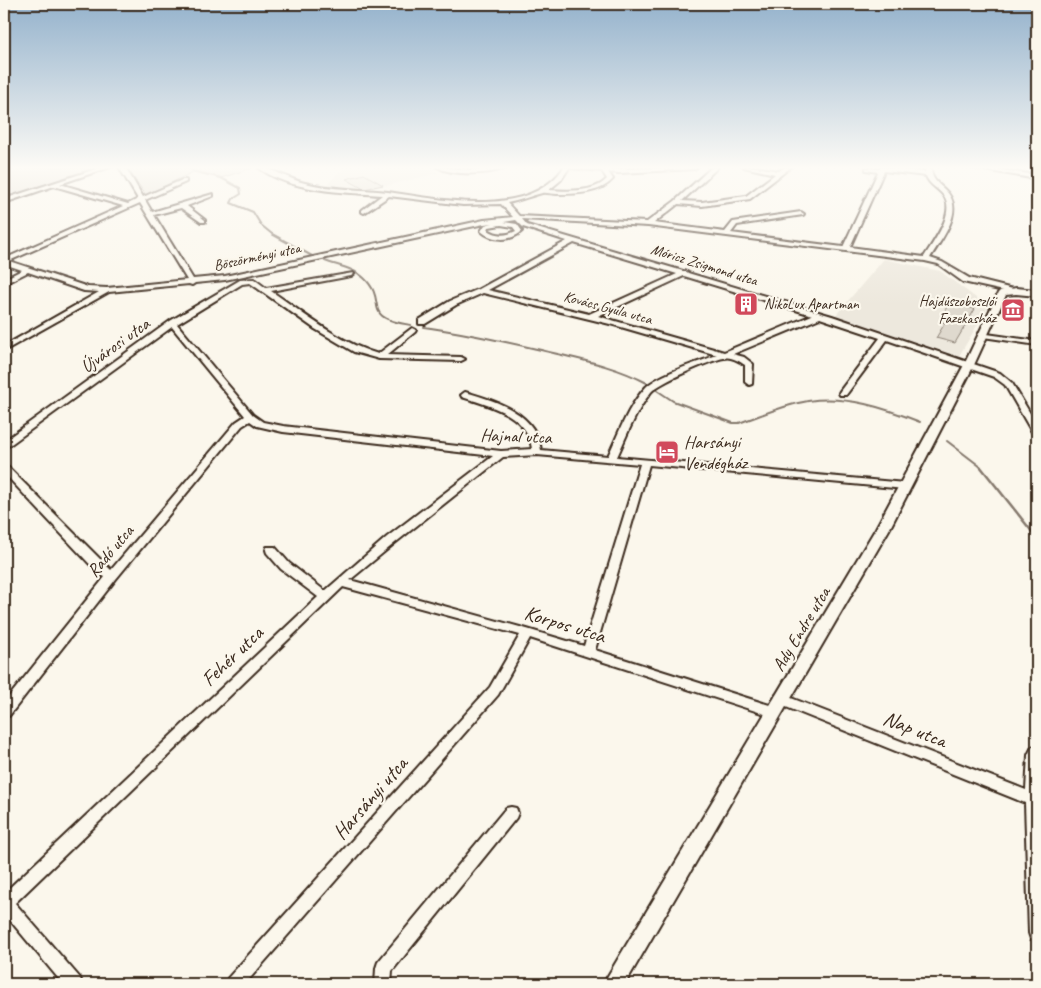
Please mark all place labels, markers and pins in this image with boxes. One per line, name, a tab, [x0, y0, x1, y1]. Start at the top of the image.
building icon: NikoLux Apartman	[733, 291, 759, 317]
place label: Hajdúszoboszlói Fazekasház	[919, 292, 998, 328]
place label: NikoLux Apartman	[764, 295, 860, 314]
museum icon: Hajdúszoboszlói Fazekasház	[1000, 297, 1026, 323]
place label: Harsányi Vendégház	[684, 431, 750, 474]
hotel icon: Harsányi Vendégház	[654, 439, 680, 465]

